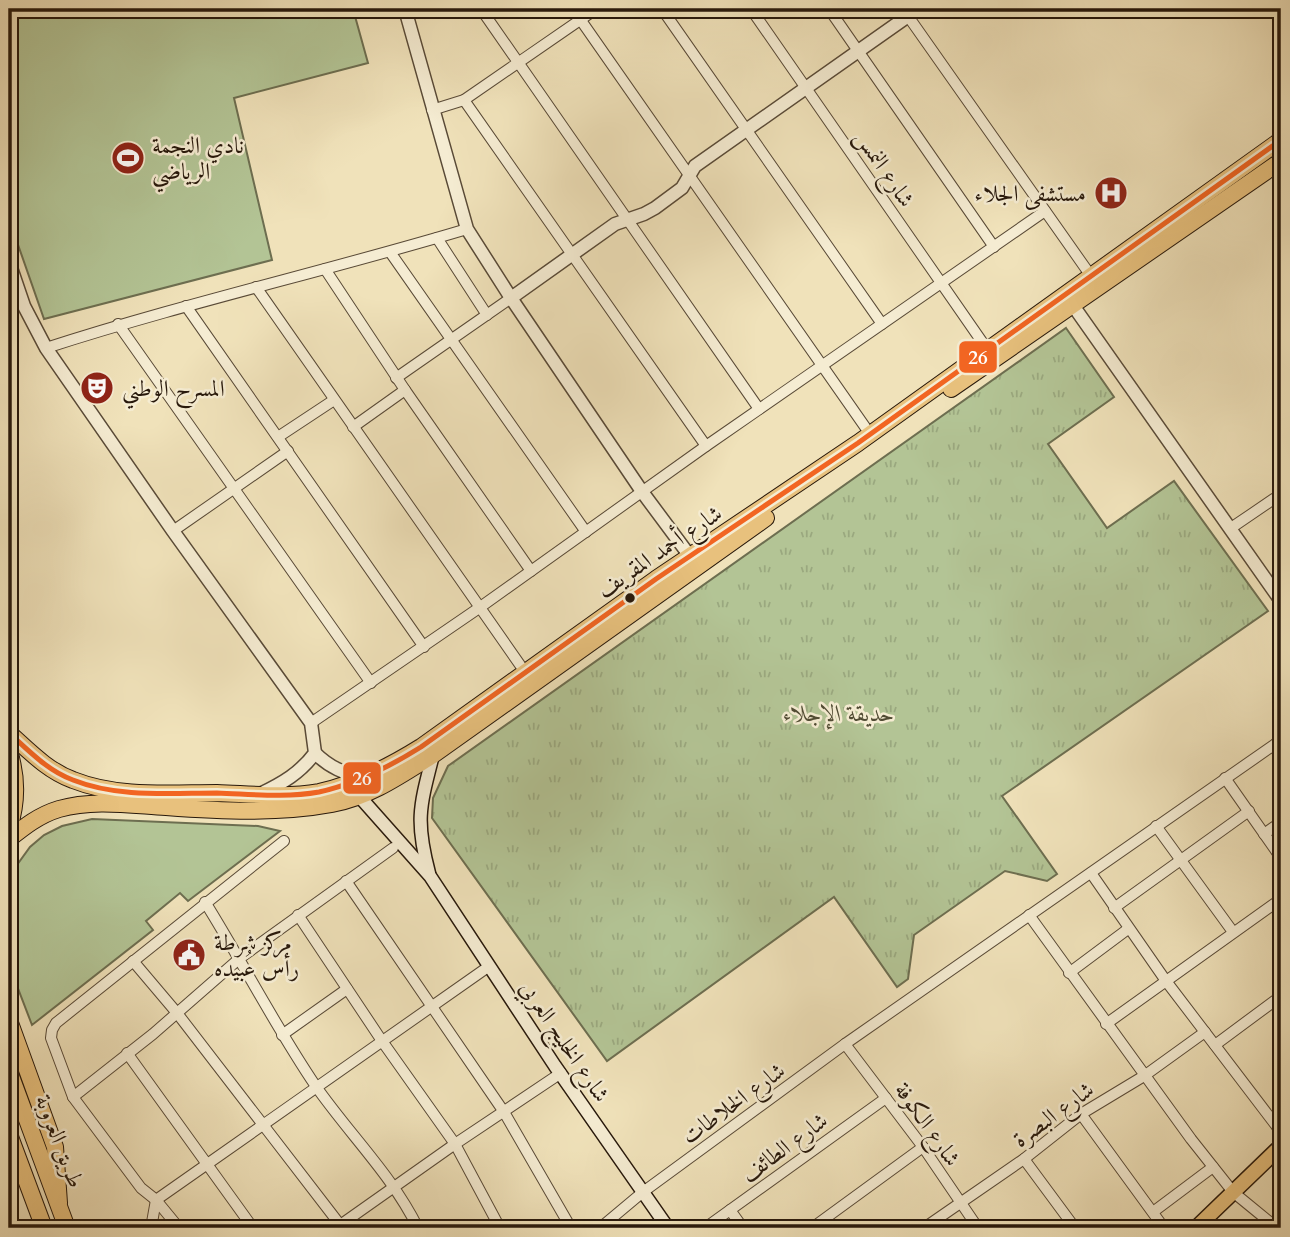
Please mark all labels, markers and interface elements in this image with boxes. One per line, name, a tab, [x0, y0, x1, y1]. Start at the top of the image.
street label: شارع النمس	[844, 123, 922, 215]
place label: نادي النجمة الرياضي	[152, 130, 244, 193]
sports icon: نادي النجمة الرياضي	[109, 139, 147, 177]
hospital icon: مستشفى الجلاء	[1092, 174, 1130, 212]
place label: مستشفى الجلاء	[974, 178, 1086, 210]
line badge: 26	[958, 340, 998, 374]
text: 26	[968, 345, 988, 371]
theatre icon: المسرح الوطني	[78, 369, 116, 407]
place label: المسرح الوطني	[122, 373, 225, 409]
street label: شارع أحمد المقريف	[590, 497, 730, 608]
unlabelled marker	[623, 591, 637, 605]
park label: حديقة الإجلاء	[783, 698, 895, 730]
line badge: 26	[342, 761, 382, 795]
text: 26	[352, 766, 372, 792]
place label: مركز شرطة رأس عُبيده	[214, 927, 299, 984]
public building icon: مركز شرطة رأس عُبيده	[170, 936, 208, 974]
street label: شارع الخليج العربي	[508, 974, 617, 1111]
street label: شارع الخلاطات	[675, 1055, 794, 1155]
street label: شارع البصرة	[1006, 1074, 1103, 1158]
street label: شارع الكوفة	[884, 1076, 968, 1175]
street label: طريق العروبة	[28, 1090, 92, 1192]
street label: شارع الطائف	[735, 1105, 836, 1193]

